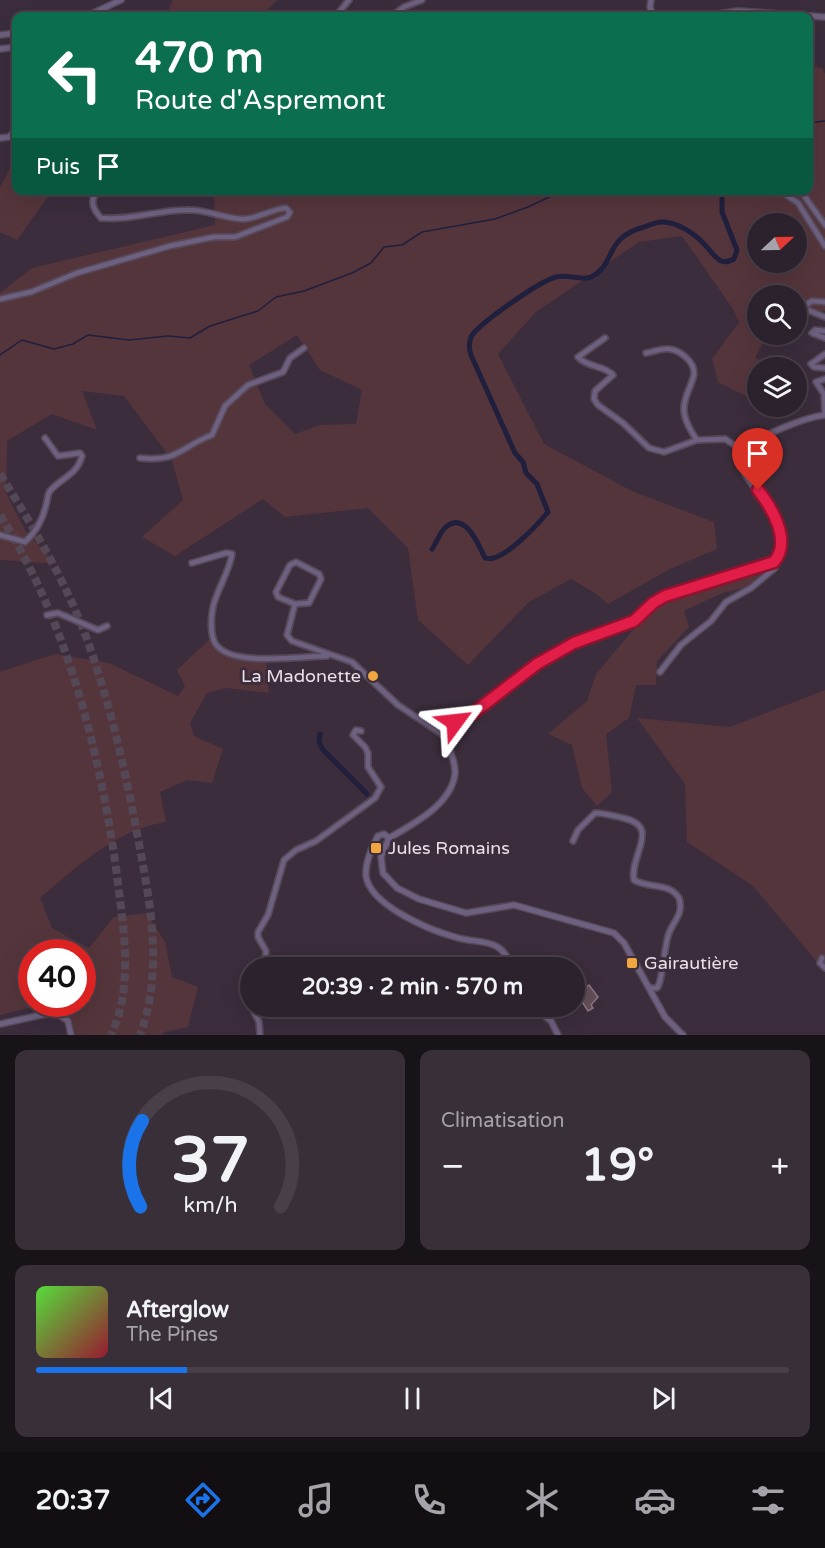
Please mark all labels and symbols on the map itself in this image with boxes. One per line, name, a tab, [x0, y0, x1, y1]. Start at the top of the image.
north arrow	[747, 213, 807, 273]
pin	[732, 428, 783, 490]
place label: La Madonette	[241, 665, 361, 687]
marker: La Madonette	[366, 669, 380, 683]
position arrow	[423, 690, 487, 754]
place label: Jules Romains	[388, 837, 510, 859]
marker: Jules Romains	[369, 841, 383, 855]
speed limit sign: 40	[18, 939, 96, 1017]
place label: Gairautière	[644, 952, 738, 974]
marker: Gairautière	[625, 956, 639, 970]

